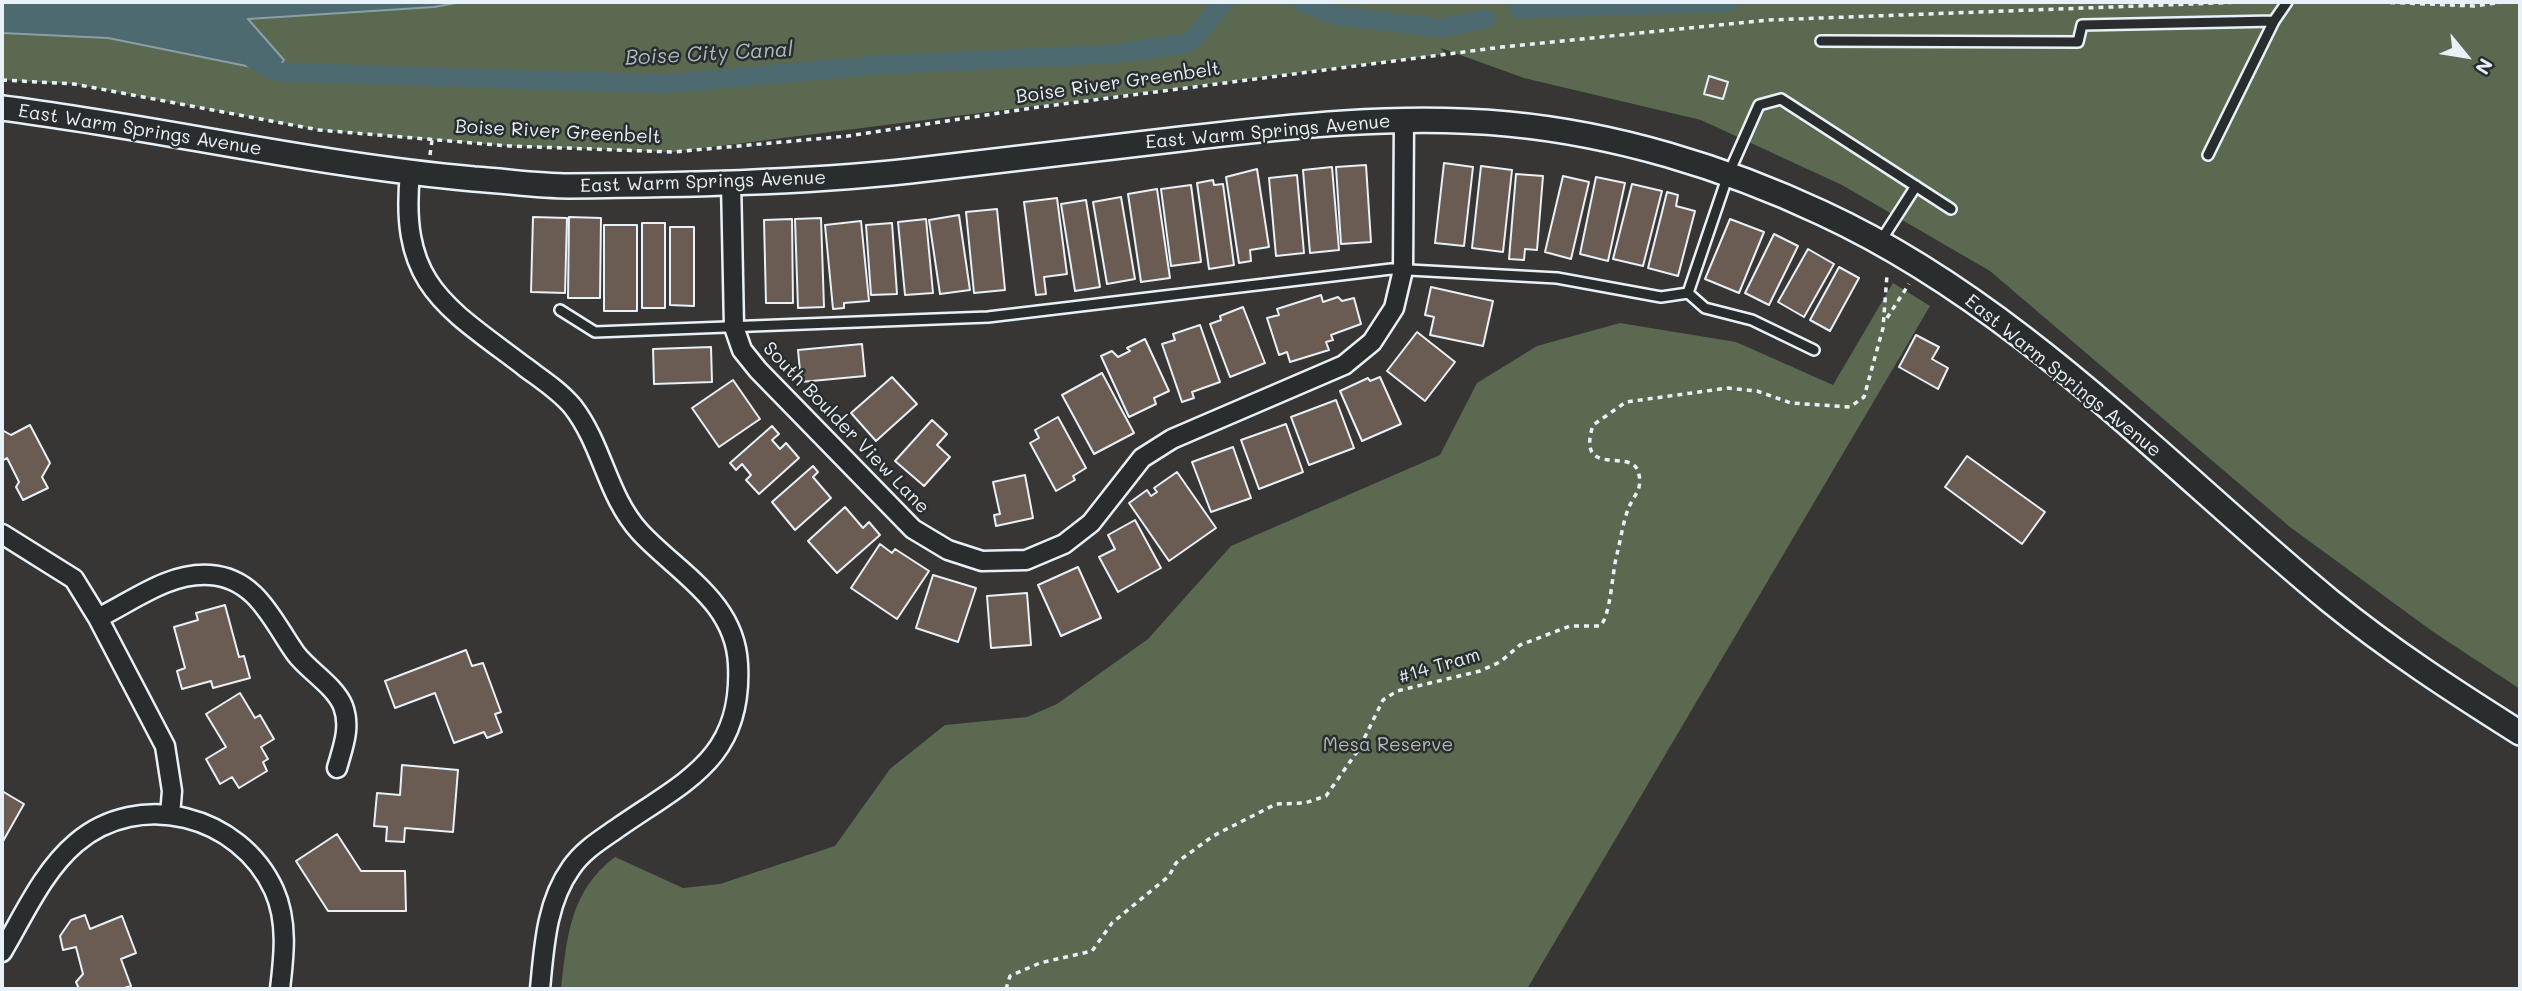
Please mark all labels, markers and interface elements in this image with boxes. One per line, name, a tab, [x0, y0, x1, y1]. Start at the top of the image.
north arrow	[2431, 21, 2501, 91]
water label: Boise City Canal	[624, 37, 794, 71]
text: N	[2470, 54, 2499, 79]
street label: Boise River Greenbelt	[1014, 57, 1222, 109]
street label: East Warm Springs Avenue	[17, 99, 263, 161]
street label: East Warm Springs Avenue	[1144, 110, 1392, 154]
street label: Boise River Greenbelt	[455, 115, 661, 149]
street label: East Warm Springs Avenue	[580, 166, 826, 198]
street label: East Warm Springs Avenue	[1960, 290, 2166, 462]
street label: South Boulder View Lane	[758, 337, 934, 519]
street label: #14 Tram	[1395, 643, 1483, 689]
park label: Mesa Reserve	[1323, 734, 1453, 756]

